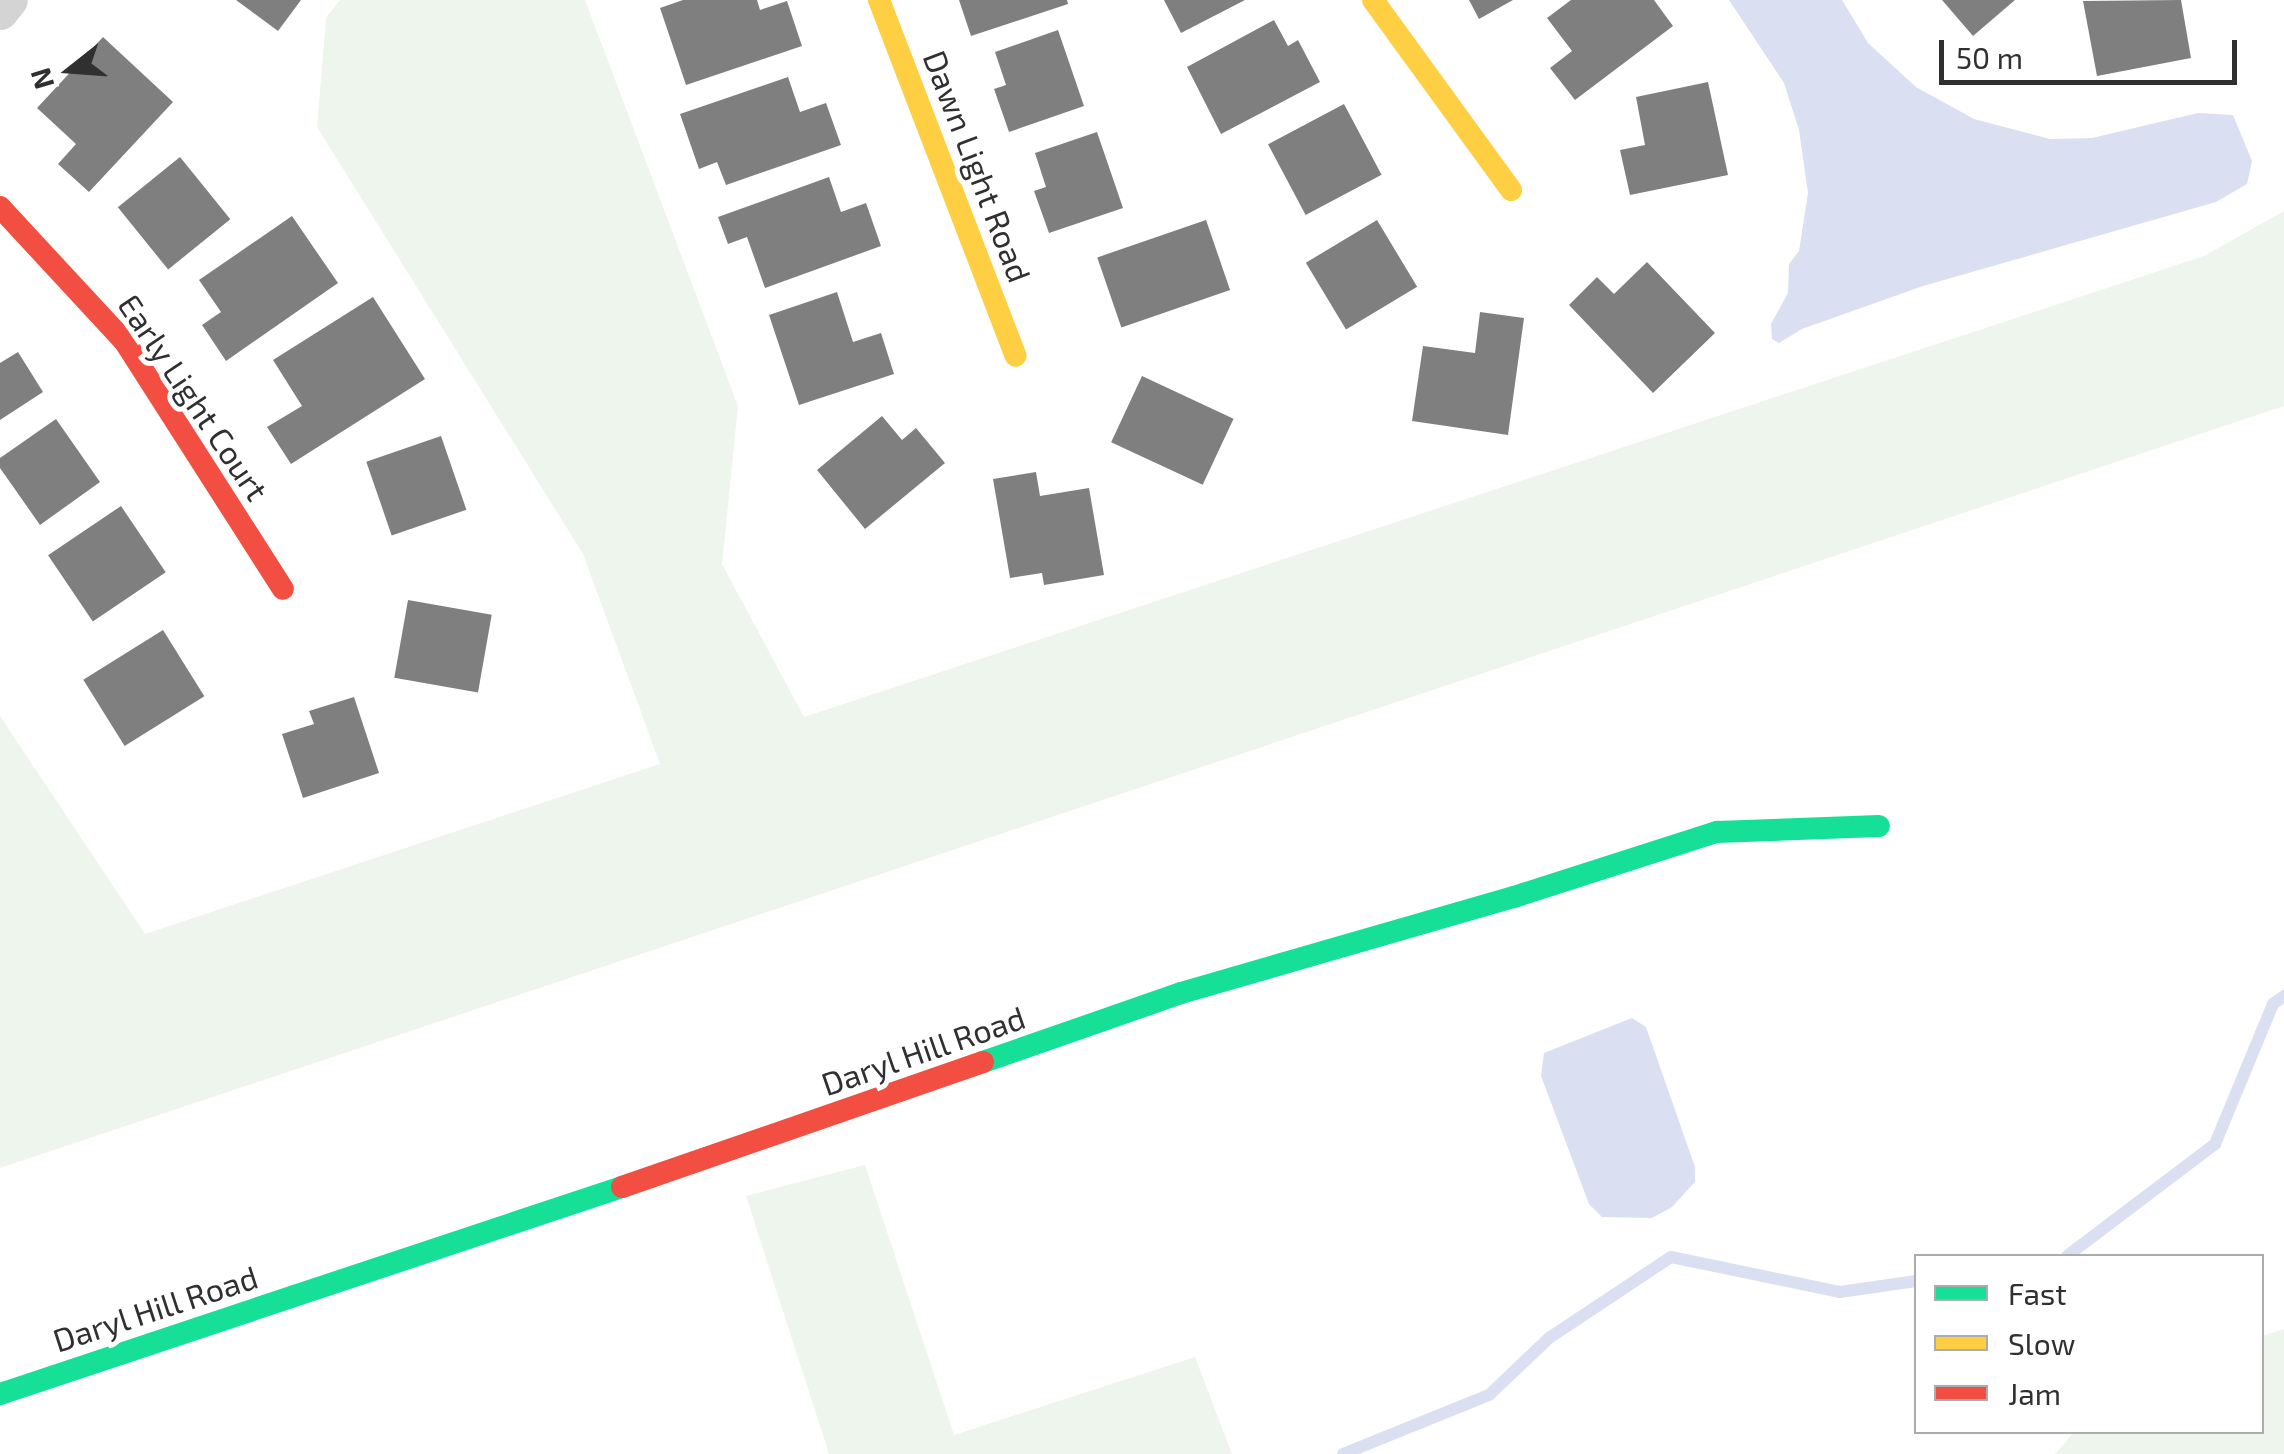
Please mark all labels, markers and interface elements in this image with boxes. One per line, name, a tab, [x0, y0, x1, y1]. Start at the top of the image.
north arrow	[20, 20, 120, 120]
scale bar	[1944, 20, 2242, 82]
text: 50 m	[1956, 39, 2023, 75]
street label: Dawn Light Road	[916, 45, 1040, 287]
text: N	[22, 64, 61, 93]
street label: Early Light Court	[111, 286, 277, 508]
street label: Daryl Hill Road	[815, 997, 1031, 1103]
legend	[1914, 1254, 2264, 1434]
street label: Daryl Hill Road	[47, 1257, 263, 1359]
text: Fast	[2008, 1275, 2067, 1311]
text: Slow	[2008, 1325, 2075, 1361]
text: Jam	[2008, 1375, 2061, 1411]

